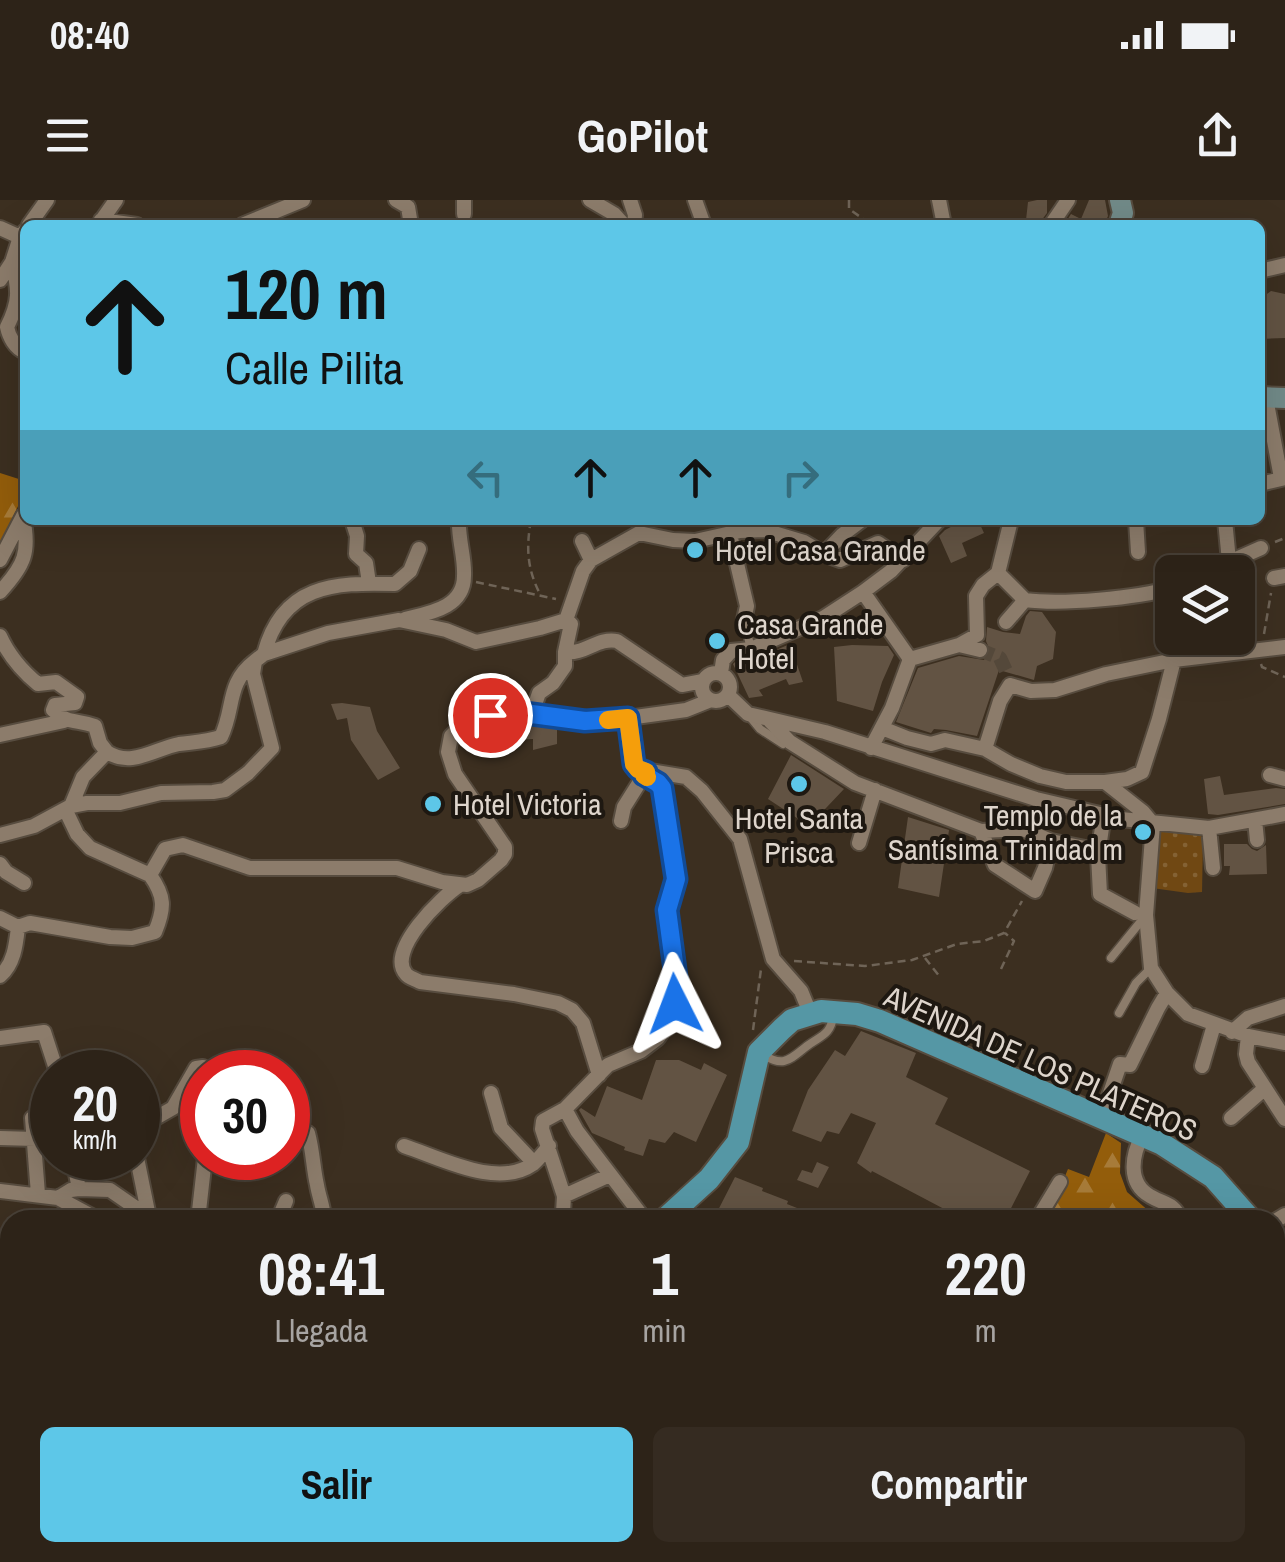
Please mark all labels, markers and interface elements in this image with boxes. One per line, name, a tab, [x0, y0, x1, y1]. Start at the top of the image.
text: 08:40	[50, 10, 130, 61]
text: GoPilot	[577, 105, 708, 166]
icon: menu	[40, 108, 95, 163]
icon: share	[1190, 108, 1245, 163]
text: 120 m	[225, 247, 388, 341]
icon: ahead	[60, 260, 190, 390]
text: Calle Pilita	[225, 337, 403, 398]
icon: left	[458, 450, 513, 505]
icon: ahead	[563, 450, 618, 505]
icon: ahead	[668, 450, 723, 505]
icon: right	[773, 450, 828, 505]
place label: Hotel Casa Grande	[715, 530, 926, 570]
marker: Hotel Casa Grande	[684, 539, 706, 561]
map controls	[1155, 555, 1255, 655]
button: layers	[1155, 555, 1255, 655]
place label: Casa Grande Hotel	[737, 604, 883, 678]
marker: Casa Grande Hotel	[706, 630, 728, 652]
pin	[448, 673, 533, 758]
icon: arrive	[463, 688, 518, 743]
marker: Hotel Santa Prisca	[788, 773, 810, 795]
place label: Hotel Victoria	[453, 784, 602, 824]
marker: Hotel Victoria	[422, 793, 444, 815]
place label: Templo de la Santísima Trinidad m	[888, 795, 1123, 869]
place label: Hotel Santa Prisca	[735, 798, 864, 872]
marker: Templo de la Santísima Trinidad m	[1132, 821, 1154, 843]
position arrow	[623, 952, 727, 1056]
street label: AVENIDA DE LOS PLATEROS	[877, 976, 1204, 1150]
speed limit sign: 30	[180, 1050, 310, 1180]
text: 20	[72, 1069, 118, 1137]
text: km/h	[73, 1123, 117, 1157]
text: 08:41	[258, 1233, 384, 1314]
text: 1	[651, 1233, 678, 1314]
text: 220	[945, 1233, 1027, 1314]
text: Llegada	[275, 1309, 368, 1352]
text: min	[642, 1309, 686, 1352]
text: m	[975, 1309, 997, 1352]
button: Salir	[40, 1427, 633, 1542]
button: Compartir	[653, 1427, 1245, 1542]

